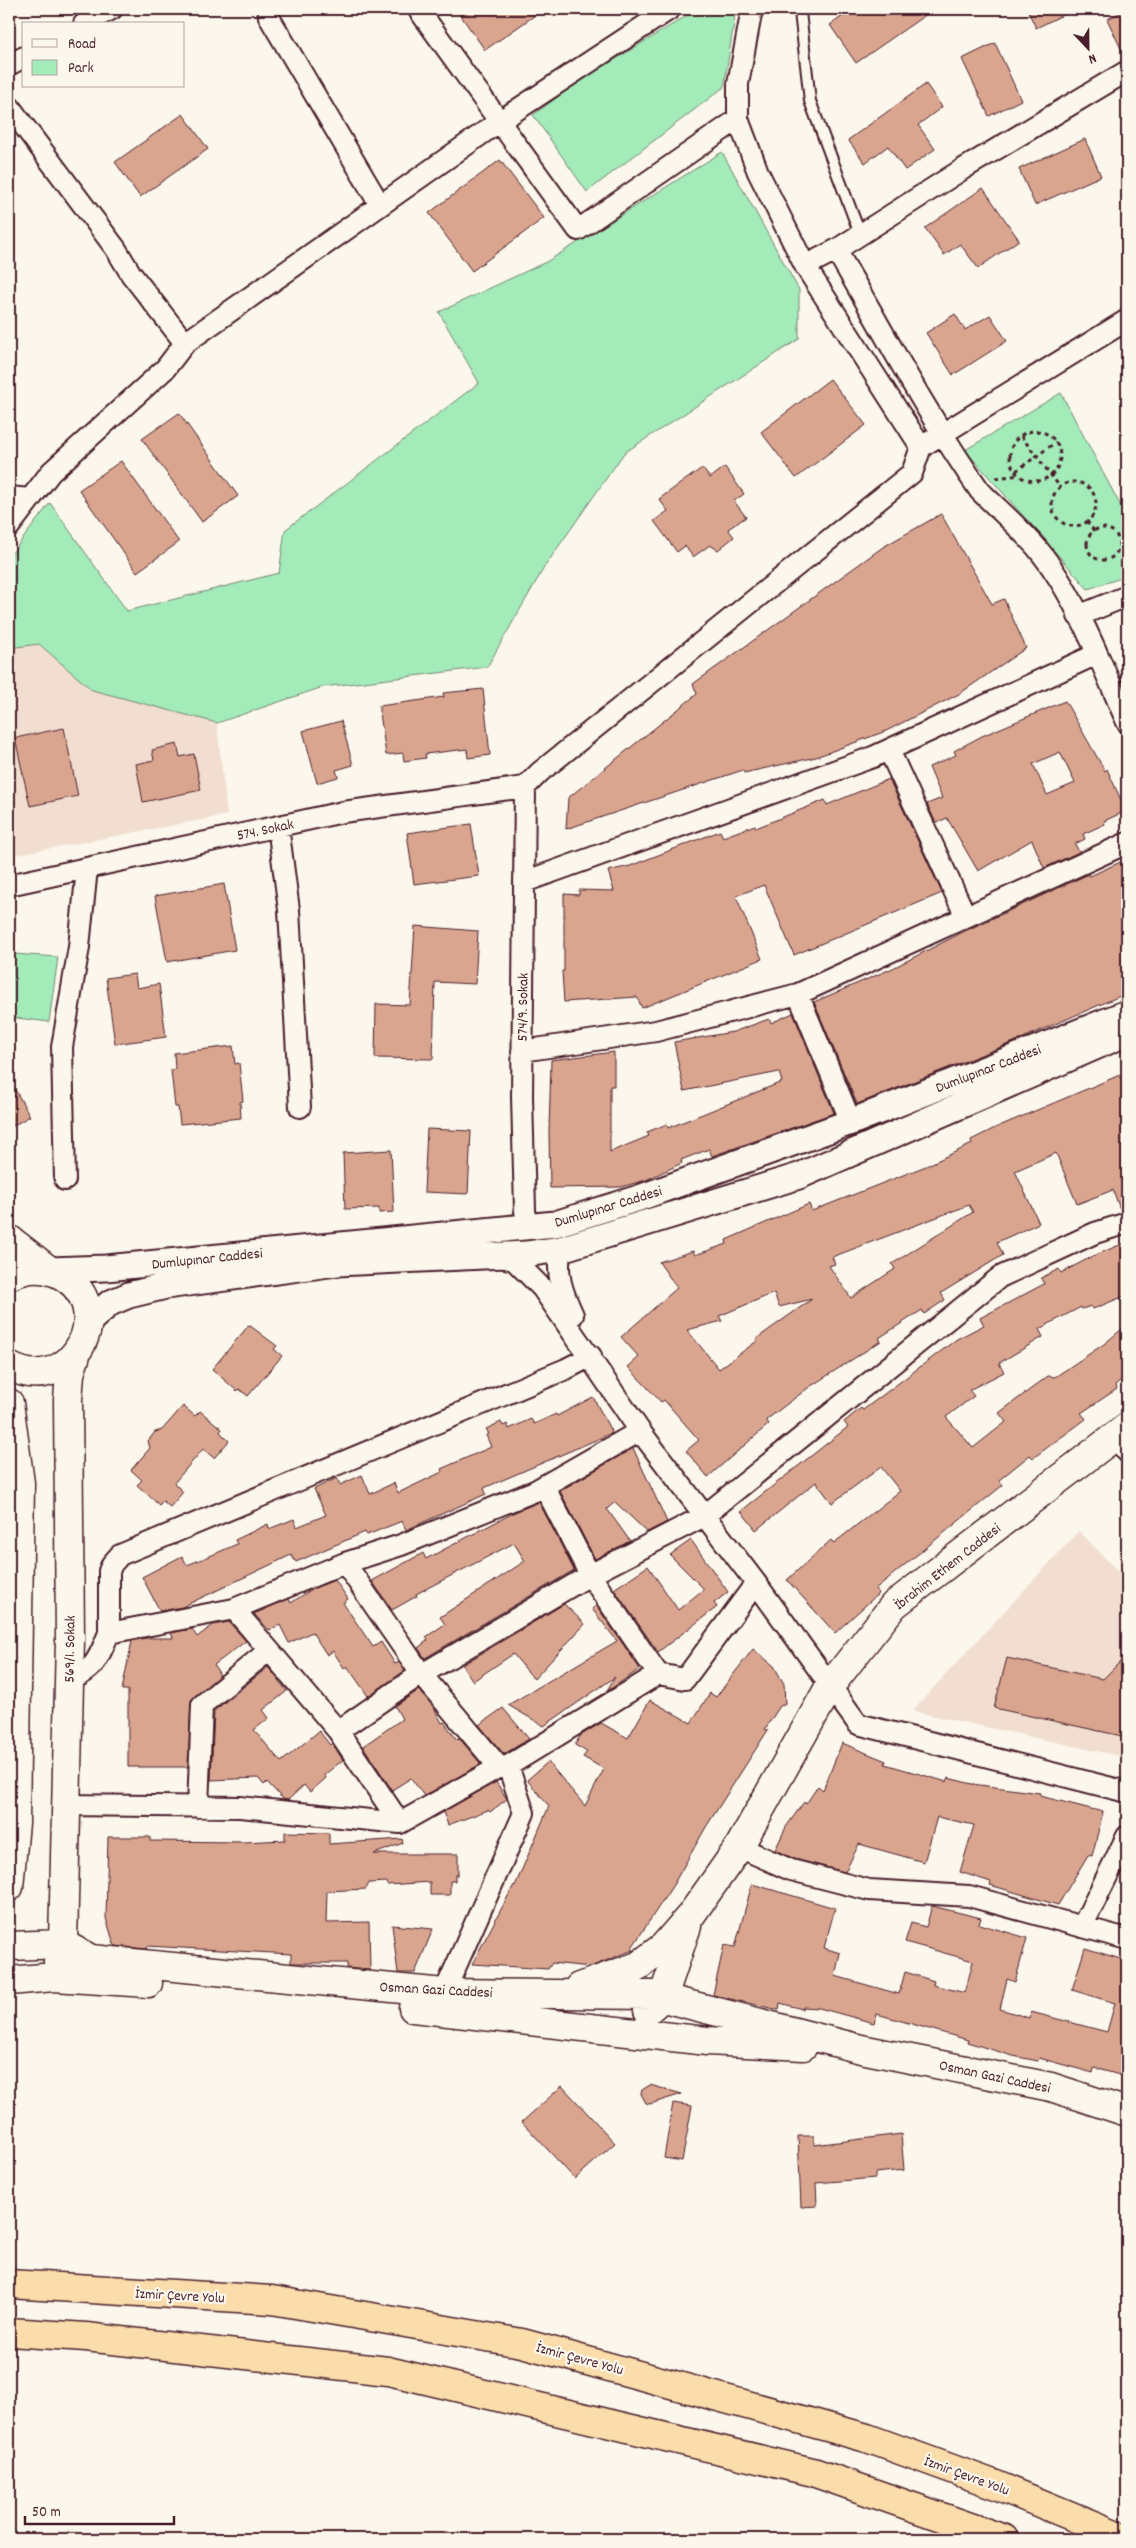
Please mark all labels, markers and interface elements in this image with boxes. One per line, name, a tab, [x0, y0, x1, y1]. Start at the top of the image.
legend	[22, 22, 185, 88]
north arrow	[1064, 22, 1114, 72]
text: Road	[68, 34, 96, 56]
text: N	[1085, 48, 1099, 69]
text: Park	[68, 58, 94, 80]
street label: 574. Sokak	[235, 814, 296, 848]
street label: 574/9. Sokak	[512, 973, 536, 1042]
street label: Dumlupınar Caddesi	[933, 1040, 1045, 1100]
street label: Dumlupınar Caddesi	[552, 1181, 665, 1235]
street label: Dumlupınar Caddesi	[151, 1243, 264, 1277]
street label: İbrahim Ethem Caddesi	[890, 1519, 1007, 1616]
street label: 569/1. Sokak	[59, 1615, 83, 1683]
street label: Osman Gazi Caddesi	[379, 1977, 493, 2005]
street label: Osman Gazi Caddesi	[937, 2055, 1053, 2101]
street label: İzmir Çevre Yolu	[135, 2284, 225, 2310]
street label: İzmir Çevre Yolu	[533, 2338, 626, 2382]
street label: İzmir Çevre Yolu	[920, 2451, 1012, 2503]
scale bar	[25, 2493, 174, 2525]
text: 50 m	[32, 2502, 61, 2524]

